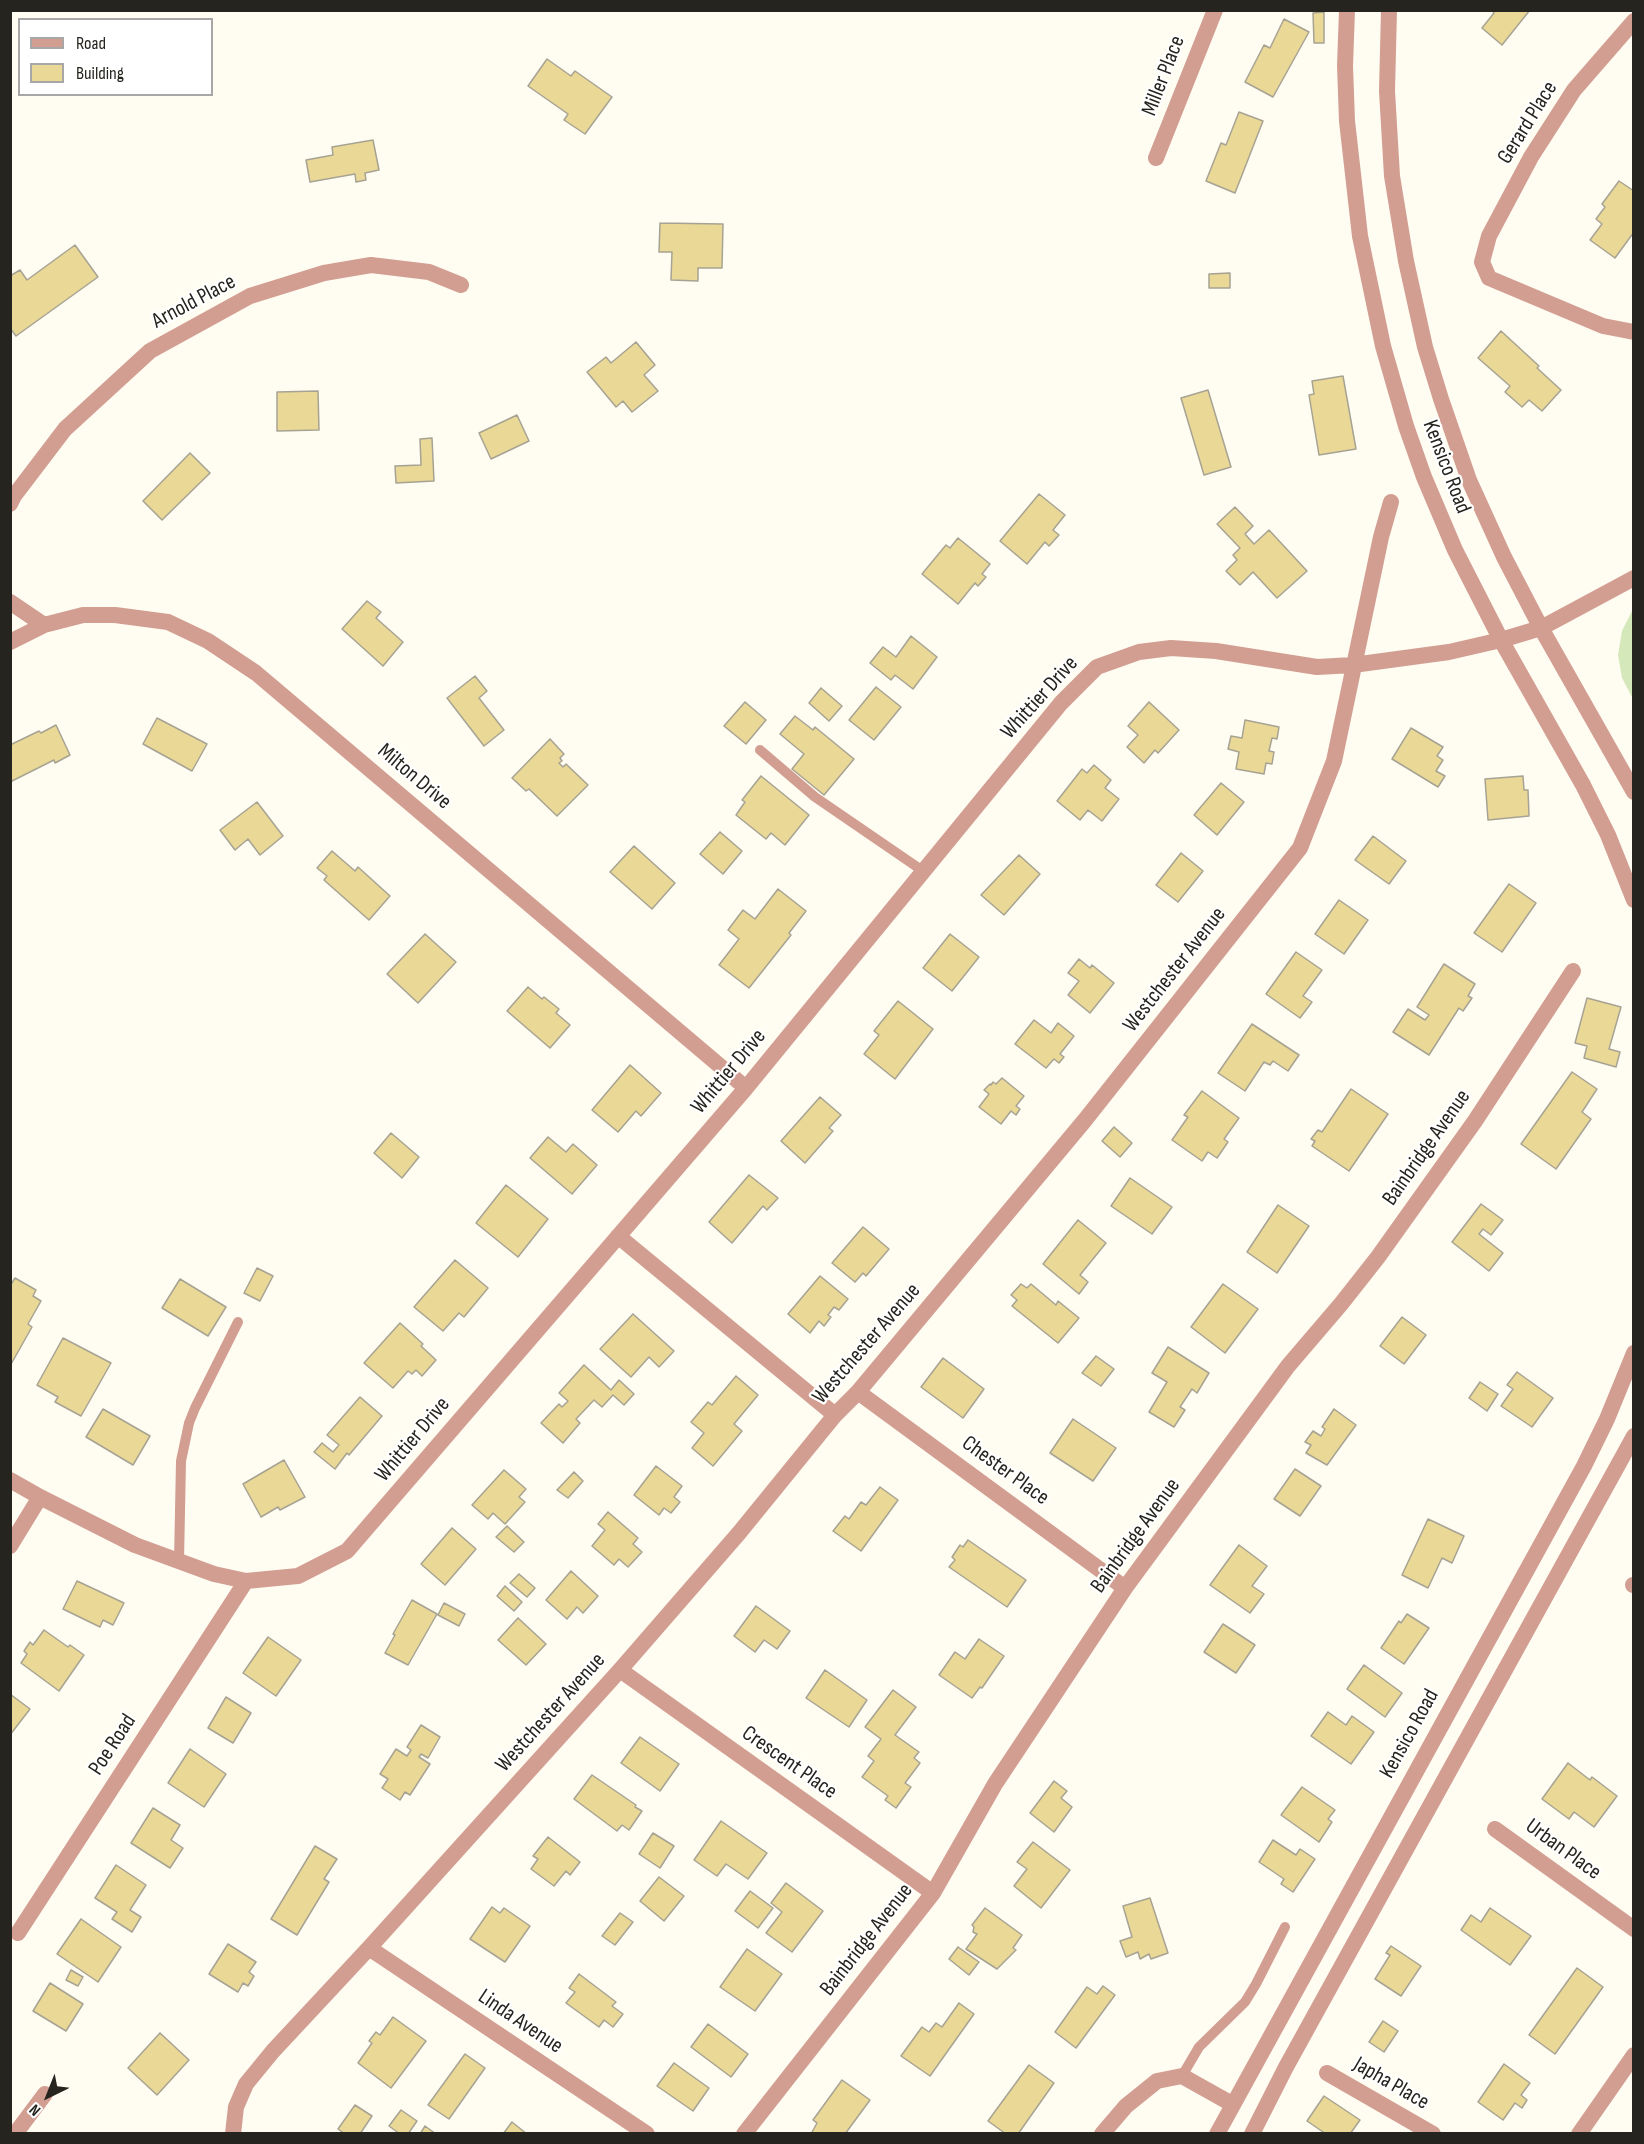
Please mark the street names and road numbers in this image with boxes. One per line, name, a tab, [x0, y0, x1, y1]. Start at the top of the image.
street label: Miller Place	[1137, 32, 1191, 120]
street label: Gerard Place	[1492, 77, 1564, 169]
street label: Arnold Place	[148, 269, 240, 335]
street label: Kensico Road	[1416, 417, 1476, 517]
street label: Whittier Drive	[996, 651, 1084, 745]
street label: Milton Drive	[372, 739, 456, 815]
street label: Westchester Avenue	[1118, 902, 1232, 1038]
street label: Whittier Drive	[686, 1024, 772, 1120]
street label: Bainbridge Avenue	[1377, 1085, 1477, 1211]
street label: Westchester Avenue	[807, 1278, 927, 1410]
street label: Whittier Drive	[370, 1392, 456, 1488]
street label: Chester Place	[956, 1431, 1054, 1511]
street label: Bainbridge Avenue	[1086, 1473, 1186, 1599]
street label: Westchester Avenue	[491, 1648, 611, 1778]
street label: Kensico Road	[1375, 1685, 1445, 1783]
street label: Poe Road	[84, 1710, 142, 1780]
street label: Crescent Place	[736, 1721, 842, 1805]
street label: Urban Place	[1520, 1814, 1606, 1886]
street label: Bainbridge Avenue	[815, 1879, 919, 2001]
street label: Linda Avenue	[473, 1984, 567, 2060]
street label: Japha Place	[1349, 2052, 1433, 2116]

